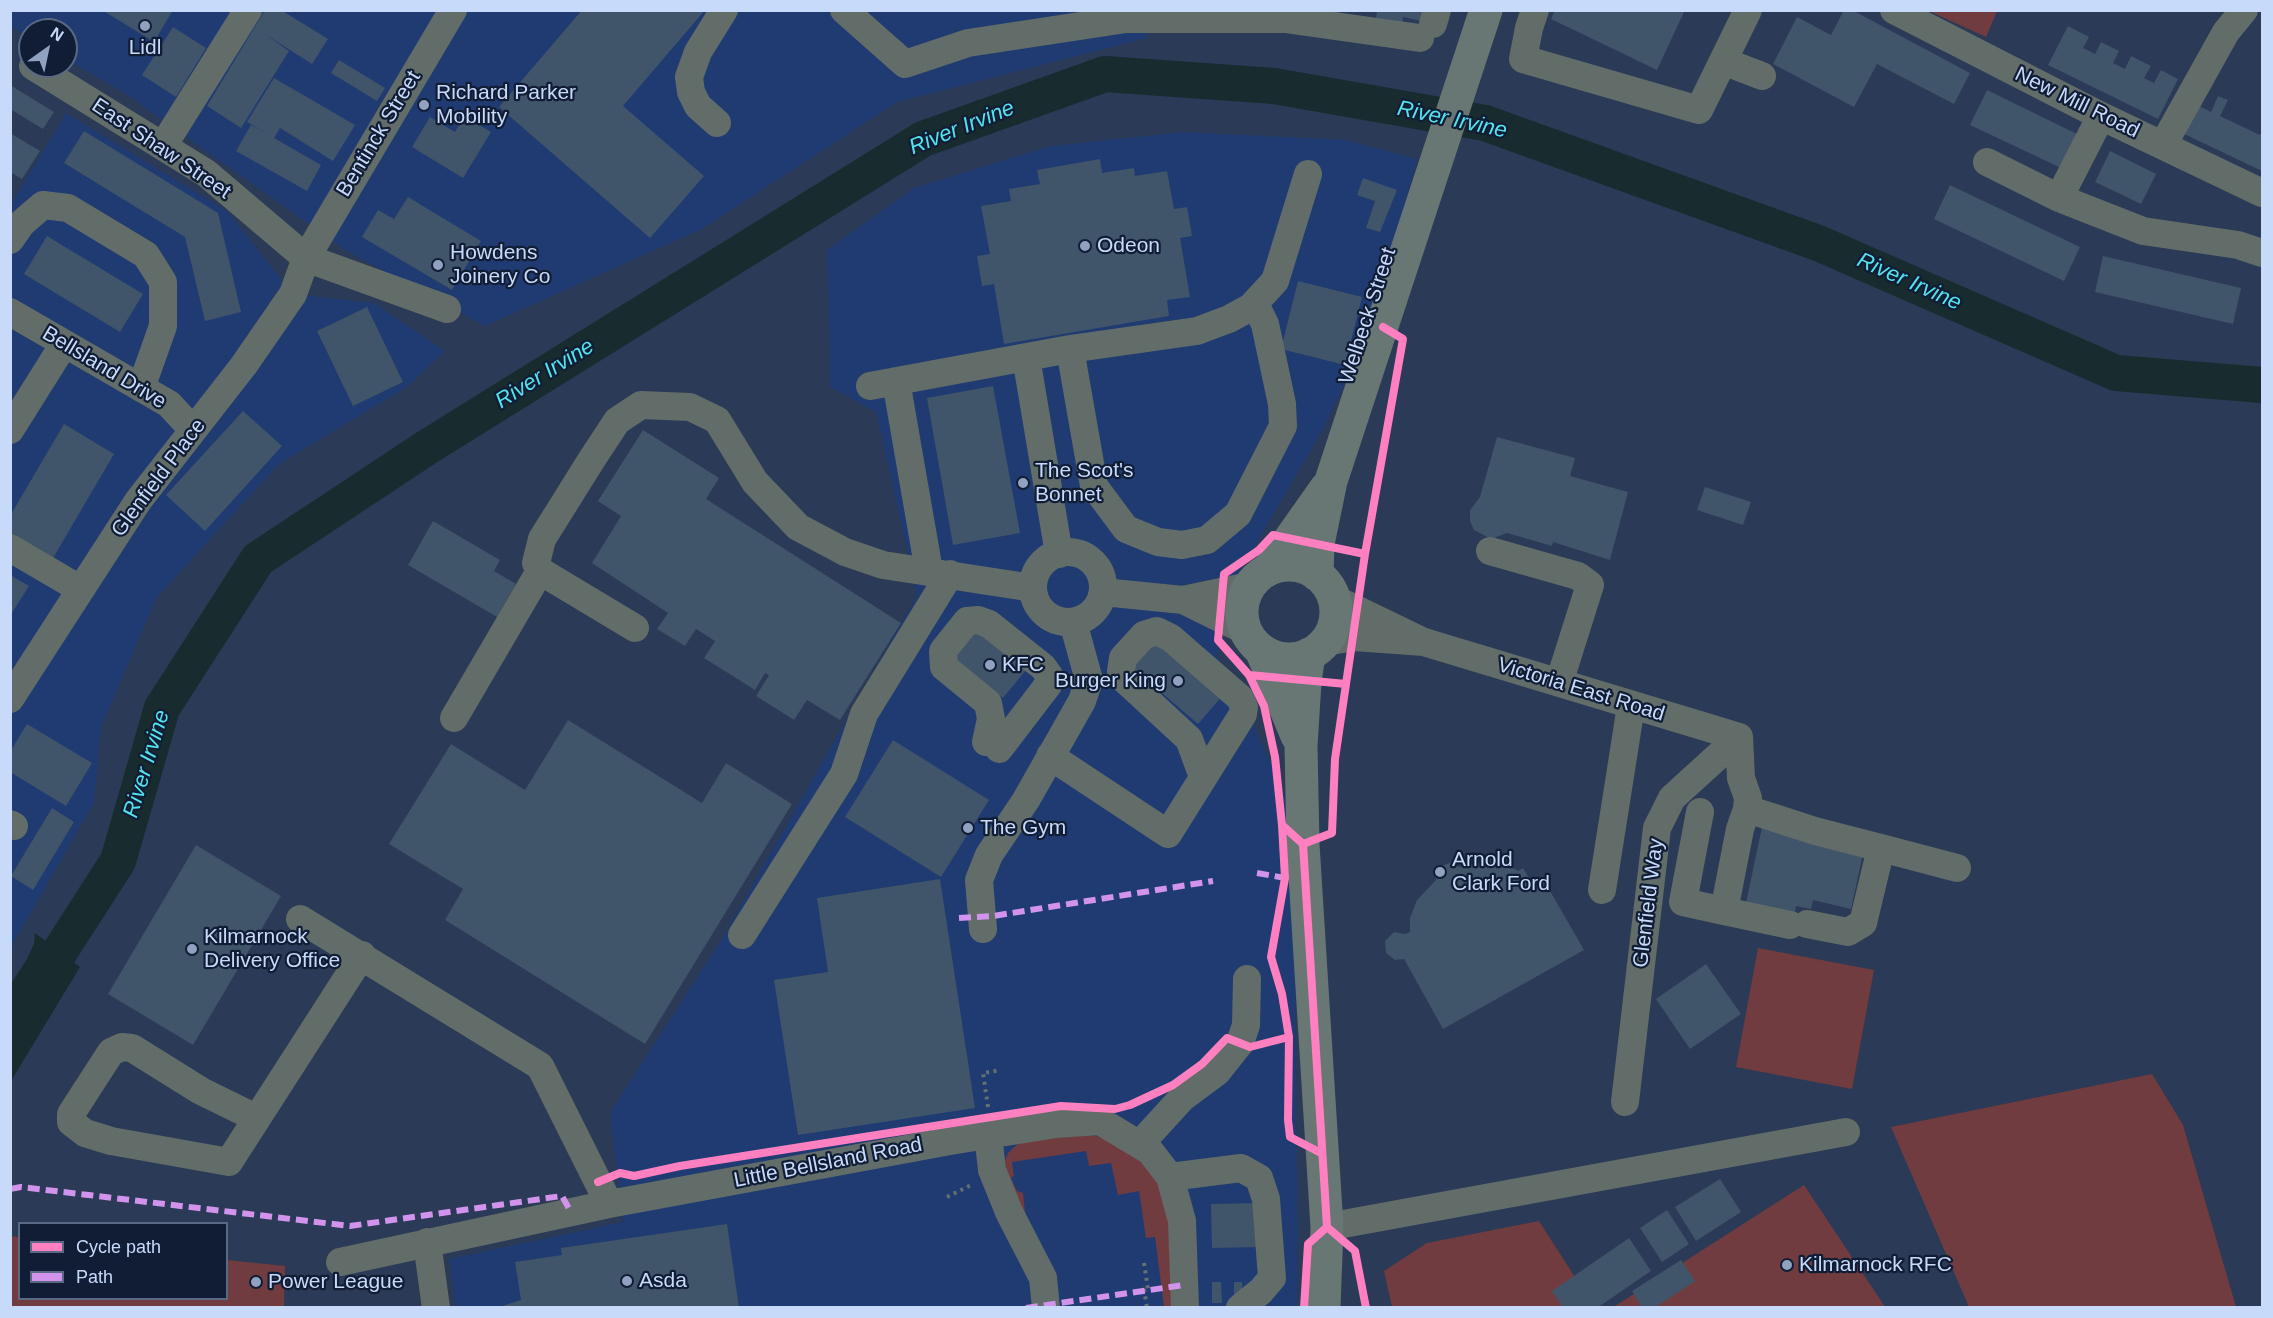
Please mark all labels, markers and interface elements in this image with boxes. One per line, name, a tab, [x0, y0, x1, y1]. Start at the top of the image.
north arrow	[18, 18, 78, 78]
marker: Lidl	[138, 19, 152, 33]
text: N	[48, 24, 66, 44]
place label: Lidl	[129, 35, 161, 61]
street label: New Mill Road	[2011, 62, 2143, 144]
street label: Bentinck Street	[332, 66, 426, 202]
place label: Richard Parker Mobility	[436, 80, 576, 130]
street label: East Shaw Street	[87, 93, 235, 205]
water label: River Irvine	[905, 95, 1019, 161]
water label: River Irvine	[1395, 96, 1509, 144]
marker: Richard Parker Mobility	[417, 98, 431, 112]
place label: Odeon	[1097, 233, 1160, 259]
marker: Odeon	[1078, 239, 1092, 253]
place label: Howdens Joinery Co	[450, 240, 550, 290]
street label: Welbeck Street	[1334, 245, 1402, 387]
water label: River Irvine	[1853, 247, 1965, 317]
marker: Howdens Joinery Co	[431, 258, 445, 272]
street label: Bellsland Drive	[37, 321, 171, 415]
water label: River Irvine	[491, 333, 599, 415]
street label: Glenfield Place	[106, 414, 212, 542]
place label: The Scot's Bonnet	[1035, 458, 1134, 508]
marker: The Scot's Bonnet	[1016, 476, 1030, 490]
place label: KFC	[1002, 652, 1044, 678]
street label: Victoria East Road	[1494, 653, 1668, 727]
marker: KFC	[983, 658, 997, 672]
place label: Burger King	[1055, 668, 1166, 694]
marker: Burger King	[1171, 674, 1185, 688]
water label: River Irvine	[118, 707, 176, 821]
place label: The Gym	[980, 815, 1066, 841]
marker: The Gym	[961, 821, 975, 835]
street label: Glenfield Way	[1629, 837, 1669, 969]
place label: Arnold Clark Ford	[1452, 847, 1550, 897]
marker: Arnold Clark Ford	[1433, 865, 1447, 879]
place label: Kilmarnock Delivery Office	[204, 924, 340, 974]
marker: Kilmarnock Delivery Office	[185, 942, 199, 956]
street label: Little Bellsland Road	[732, 1132, 924, 1194]
legend	[18, 1222, 228, 1300]
text: Cycle path	[76, 1237, 161, 1257]
place label: Kilmarnock RFC	[1799, 1252, 1952, 1278]
marker: Kilmarnock RFC	[1780, 1258, 1794, 1272]
text: Path	[76, 1267, 113, 1287]
place label: Asda	[639, 1268, 687, 1294]
place label: Power League	[268, 1269, 403, 1295]
marker: Asda	[620, 1274, 634, 1288]
marker: Power League	[249, 1275, 263, 1289]

